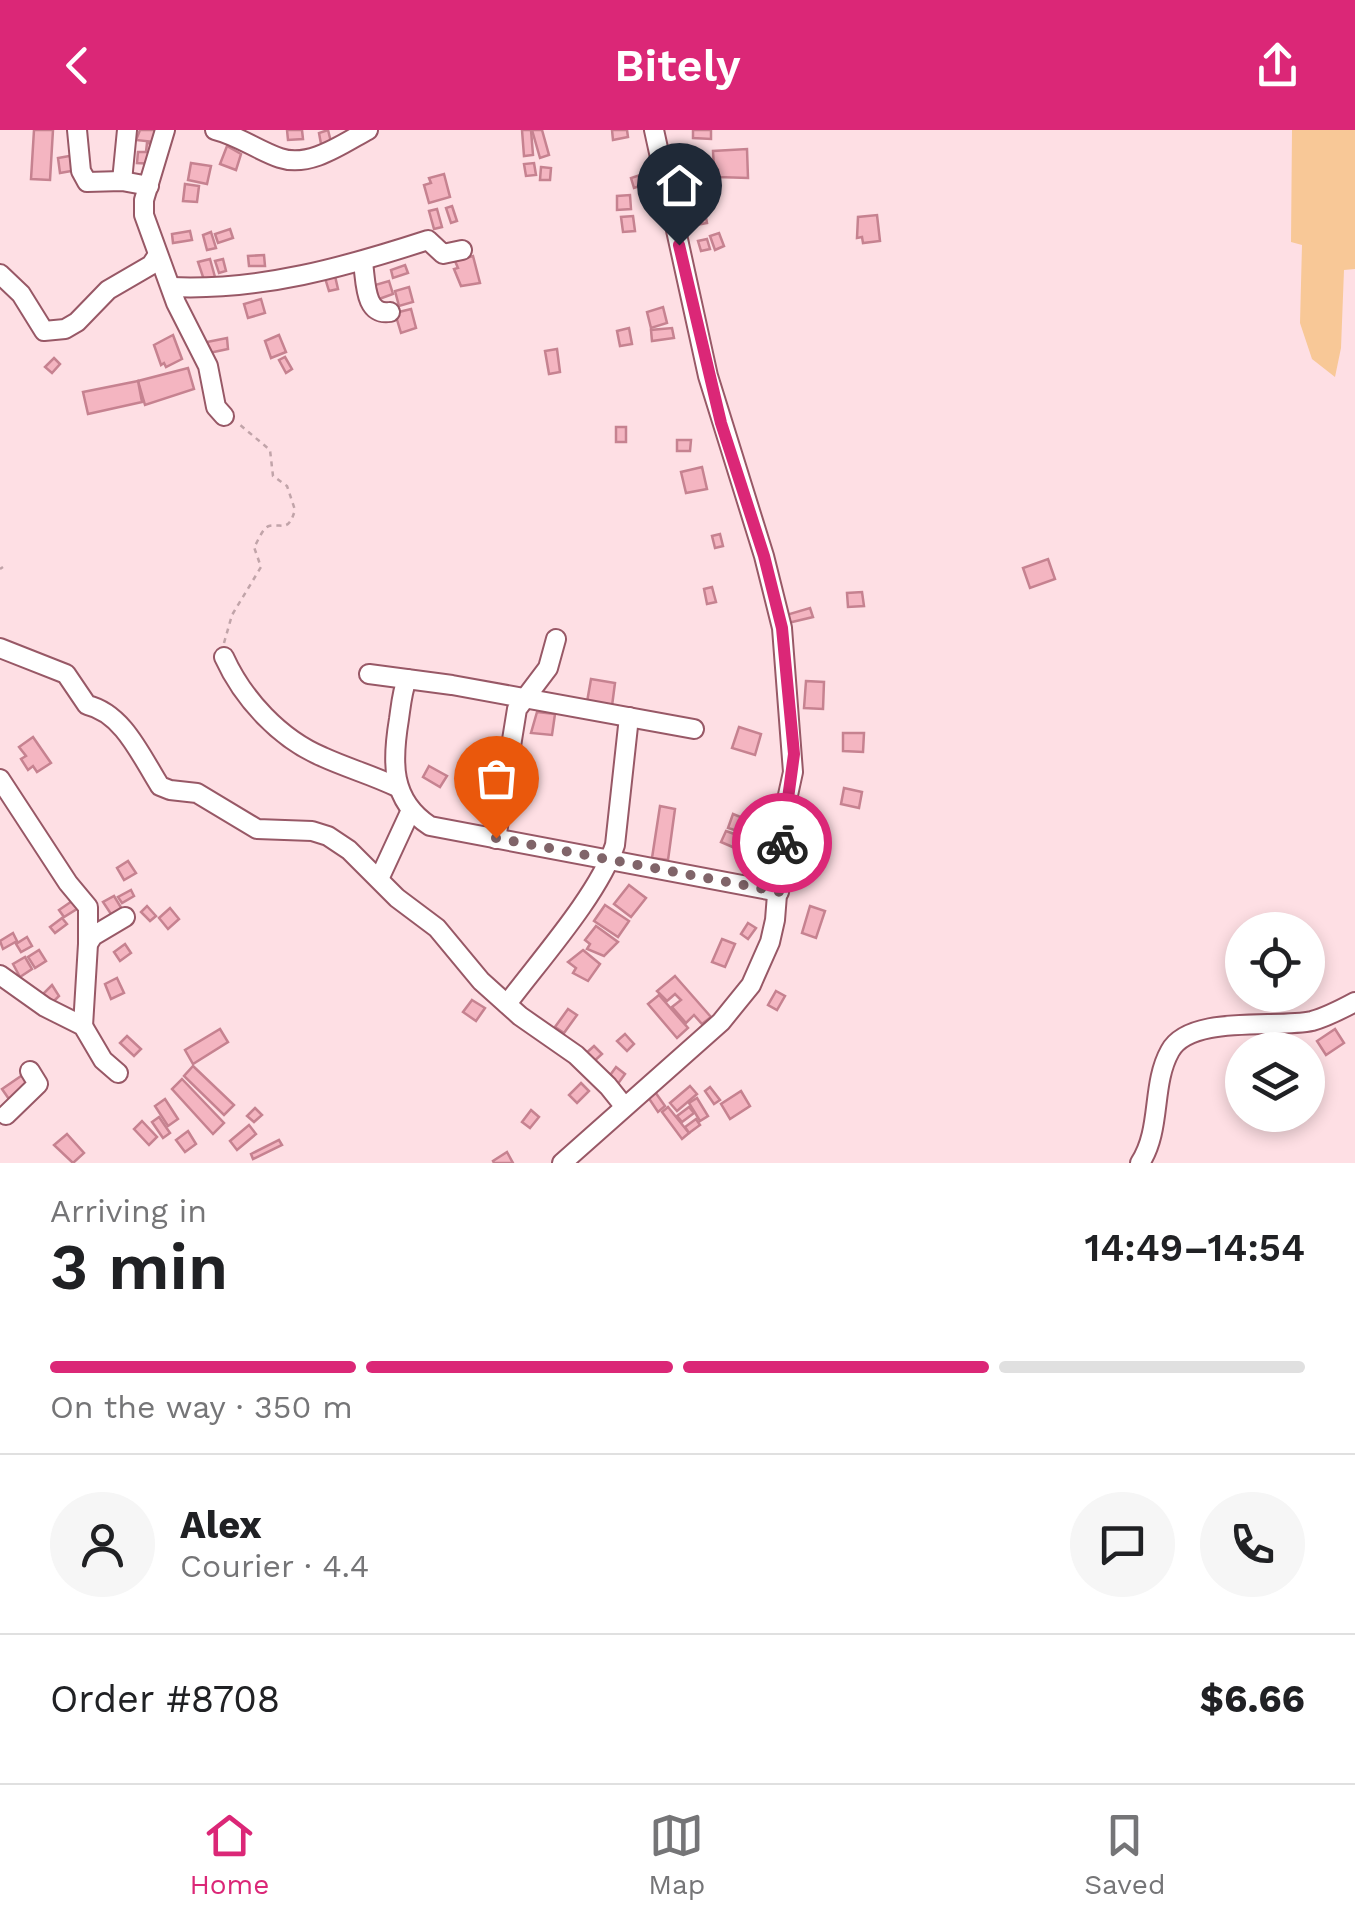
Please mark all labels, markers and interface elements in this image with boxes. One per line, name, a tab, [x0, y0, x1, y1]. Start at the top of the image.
icon: back	[50, 38, 105, 93]
icon: share	[1250, 38, 1305, 93]
text: Bitely	[614, 39, 741, 92]
pin	[637, 143, 722, 246]
icon: home	[652, 158, 707, 213]
pin	[454, 736, 539, 839]
icon: bag	[469, 751, 524, 806]
courier	[732, 793, 832, 893]
icon: bike	[755, 816, 810, 871]
map controls	[1225, 912, 1325, 1132]
button: locate	[1225, 912, 1325, 1012]
button: layers	[1225, 1032, 1325, 1132]
text: Arriving in	[50, 1192, 207, 1230]
text: 14:49–14:54	[1084, 1226, 1305, 1270]
text: 3 min	[50, 1229, 228, 1305]
text: On the way · 350 m	[50, 1388, 353, 1426]
button: person	[50, 1492, 155, 1597]
button: chat	[1070, 1492, 1175, 1597]
button: phone	[1200, 1492, 1305, 1597]
text: Alex	[180, 1503, 262, 1547]
text: Courier · 4.4	[180, 1547, 369, 1585]
text: Order #8708	[50, 1677, 280, 1721]
text: $6.66	[1200, 1677, 1305, 1721]
tab: Home	[189, 1808, 269, 1901]
tab: Map	[648, 1808, 705, 1901]
tab: Saved	[1084, 1808, 1166, 1901]

